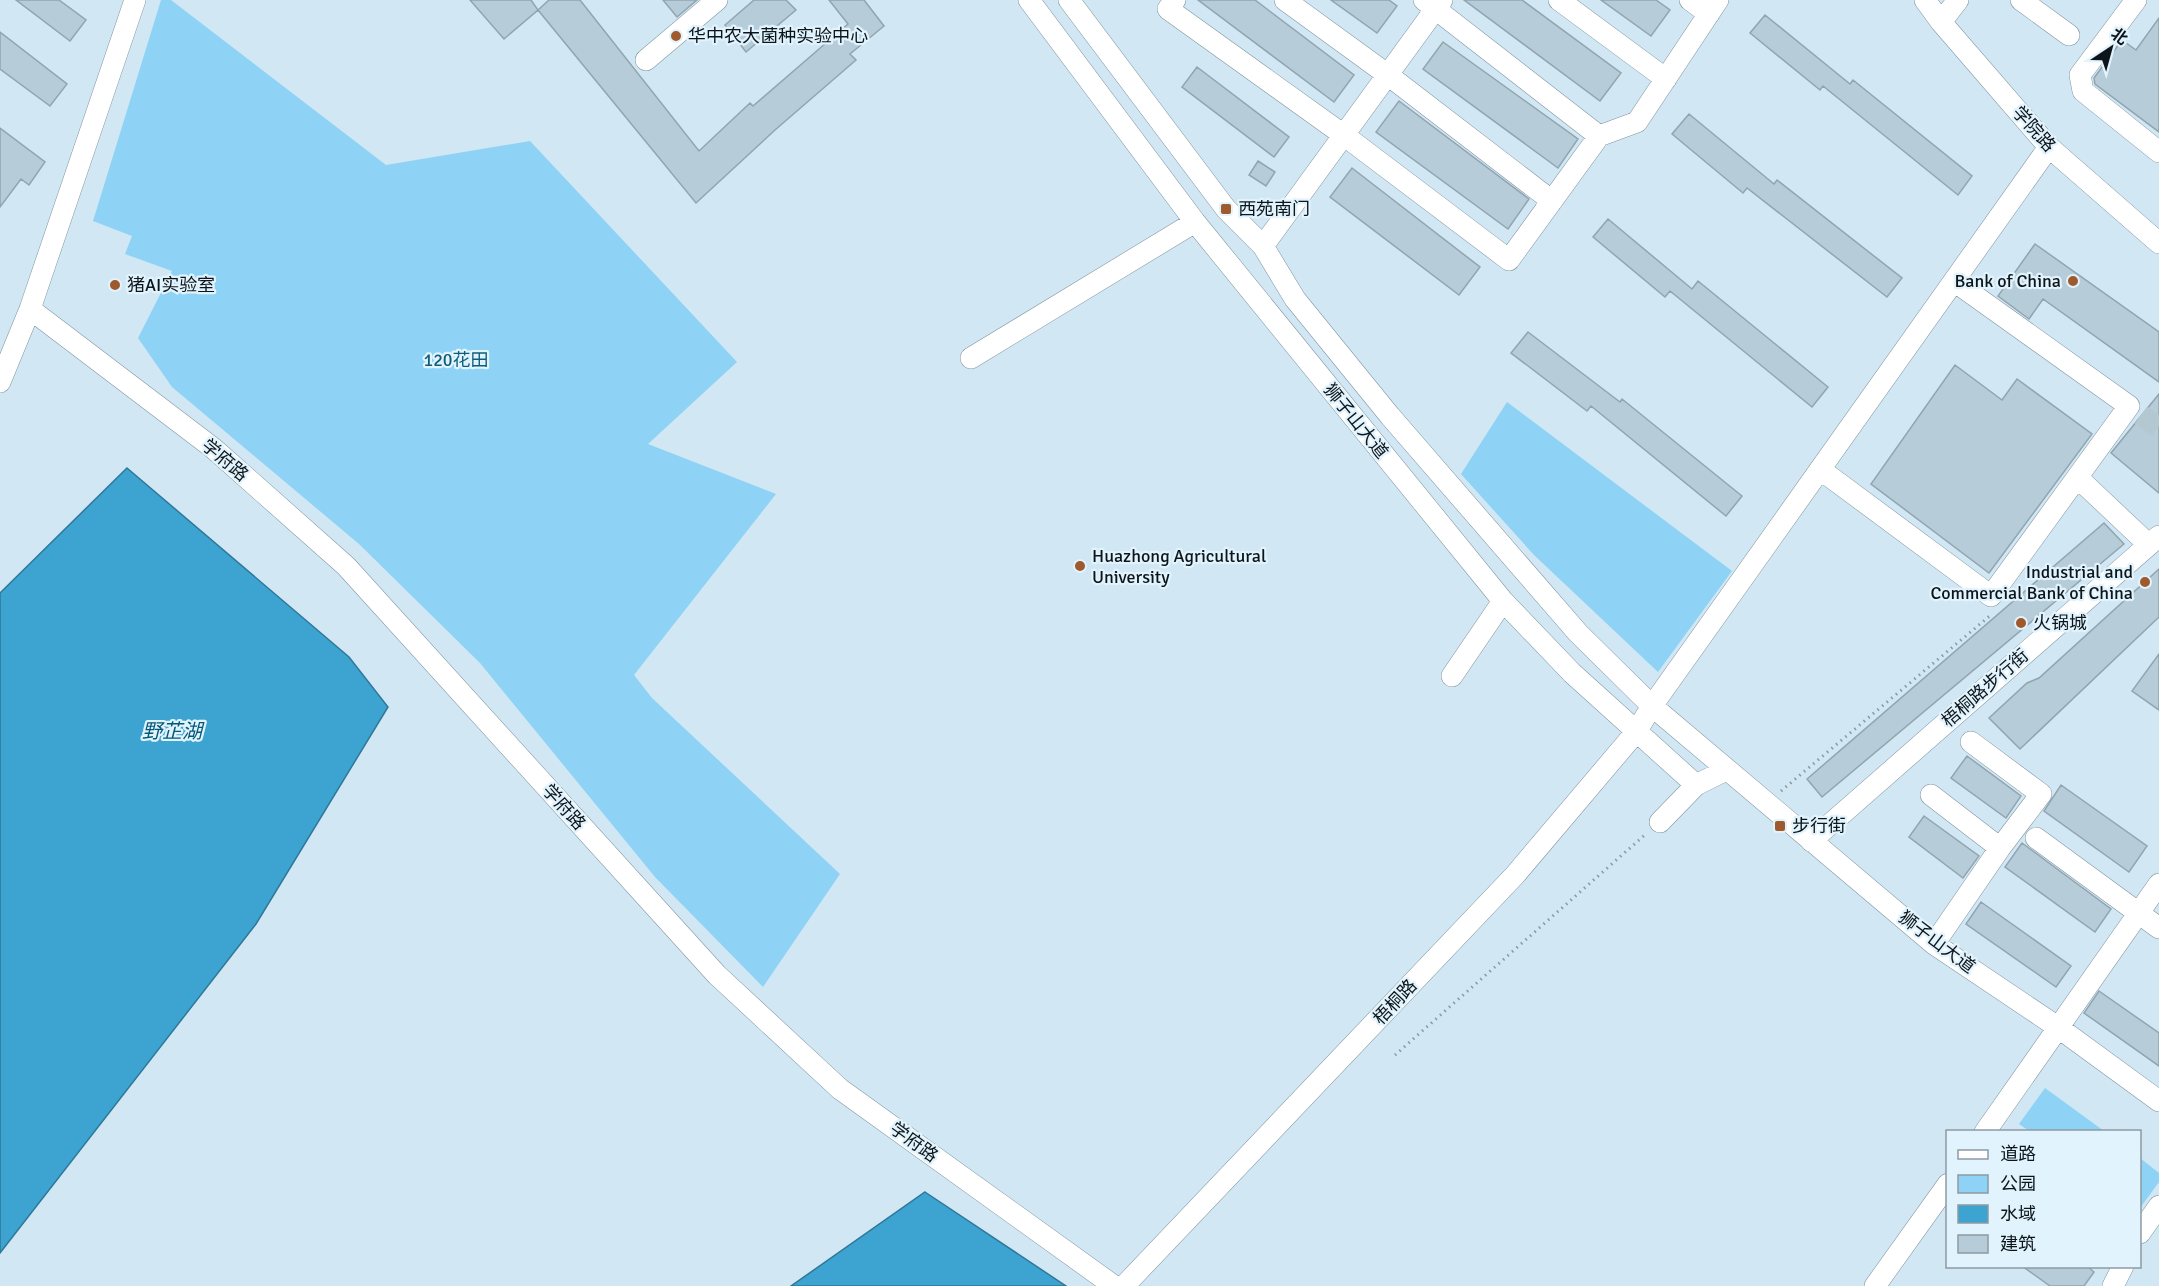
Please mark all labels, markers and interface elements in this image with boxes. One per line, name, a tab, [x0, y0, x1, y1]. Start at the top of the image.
north arrow	[2081, 18, 2141, 78]
text: 北	[2107, 24, 2132, 49]
place label: 华中农大菌种实验中心	[688, 25, 868, 47]
marker: 华中农大菌种实验中心	[669, 29, 683, 43]
street label: 学院路	[2008, 102, 2060, 156]
place label: 西苑南门	[1238, 198, 1310, 220]
marker: 西苑南门	[1219, 202, 1233, 216]
place label: Bank of China	[1954, 270, 2061, 292]
place label: 猪AI实验室	[127, 274, 215, 296]
marker: Bank of China	[2066, 274, 2080, 288]
marker: 猪AI实验室	[108, 278, 122, 292]
park label: 120花田	[423, 349, 489, 371]
street label: 狮子山大道	[1319, 379, 1393, 463]
street label: 学府路	[197, 434, 253, 486]
place label: Huazhong Agricultural University	[1092, 545, 1266, 588]
marker: Huazhong Agricultural University	[1073, 559, 1087, 573]
place label: Industrial and Commercial Bank of China	[1930, 561, 2133, 604]
marker: Industrial and Commercial Bank of China	[2138, 575, 2152, 589]
place label: 火锅城	[2033, 612, 2087, 634]
marker: 火锅城	[2014, 616, 2028, 630]
street label: 梧桐路步行街	[1937, 644, 2033, 732]
water label: 野芷湖	[142, 719, 205, 744]
street label: 学府路	[538, 780, 590, 834]
place label: 步行街	[1792, 815, 1846, 837]
marker: 步行街	[1773, 819, 1787, 833]
street label: 狮子山大道	[1894, 906, 1980, 978]
street label: 梧桐路	[1369, 975, 1421, 1029]
street label: 学府路	[886, 1117, 942, 1167]
legend	[1946, 1130, 2141, 1268]
text: 道路	[2000, 1143, 2036, 1165]
text: 公园	[2000, 1173, 2036, 1195]
text: 水域	[2000, 1203, 2036, 1225]
text: 建筑	[2000, 1233, 2036, 1255]

